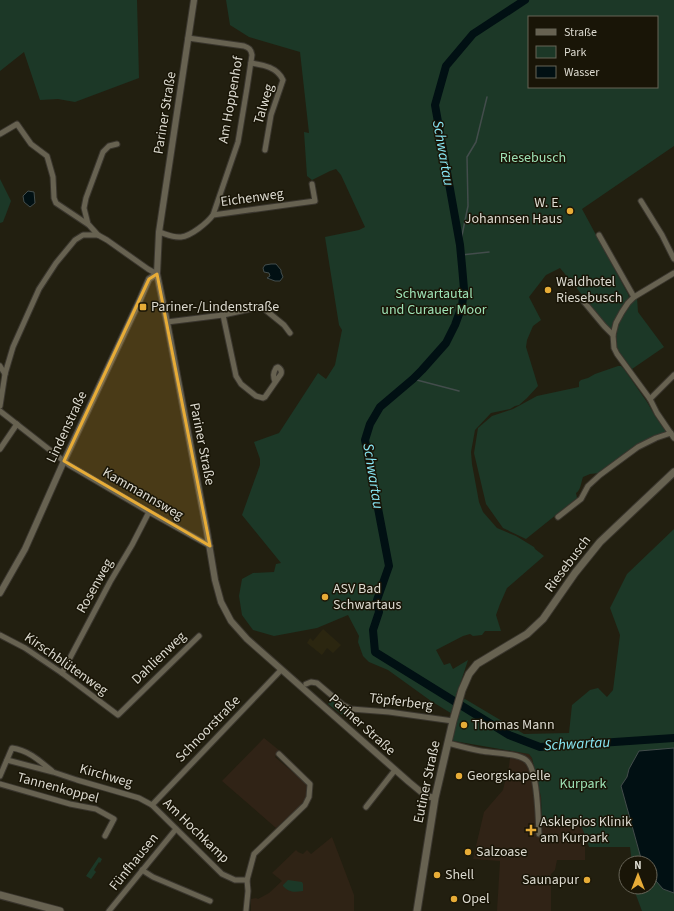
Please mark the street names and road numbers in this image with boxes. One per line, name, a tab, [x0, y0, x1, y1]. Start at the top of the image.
street label: Am Hoppenhof	[213, 54, 249, 145]
street label: Pariner Straße	[149, 70, 181, 156]
street label: Talweg	[249, 82, 279, 126]
street label: Eichenweg	[219, 184, 285, 212]
street label: Lindenstraße	[42, 388, 92, 466]
street label: Pariner Straße	[184, 401, 220, 487]
street label: Kammannsweg	[99, 463, 187, 525]
street label: Riesebusch	[540, 531, 596, 597]
street label: Rosenweg	[72, 555, 118, 617]
street label: Dahlienweg	[127, 627, 191, 689]
street label: Kirschblütenweg	[20, 628, 112, 700]
street label: Töpferberg	[368, 688, 434, 716]
street label: Pariner Straße	[324, 690, 400, 760]
street label: Schnoorstraße	[171, 691, 245, 767]
street label: Eutiner Straße	[408, 739, 446, 825]
street label: Kirchweg	[77, 759, 135, 793]
street label: Tannenkoppel	[15, 767, 101, 809]
street label: Am Hochkamp	[158, 794, 234, 868]
street label: Fünfhausen	[105, 829, 163, 895]

